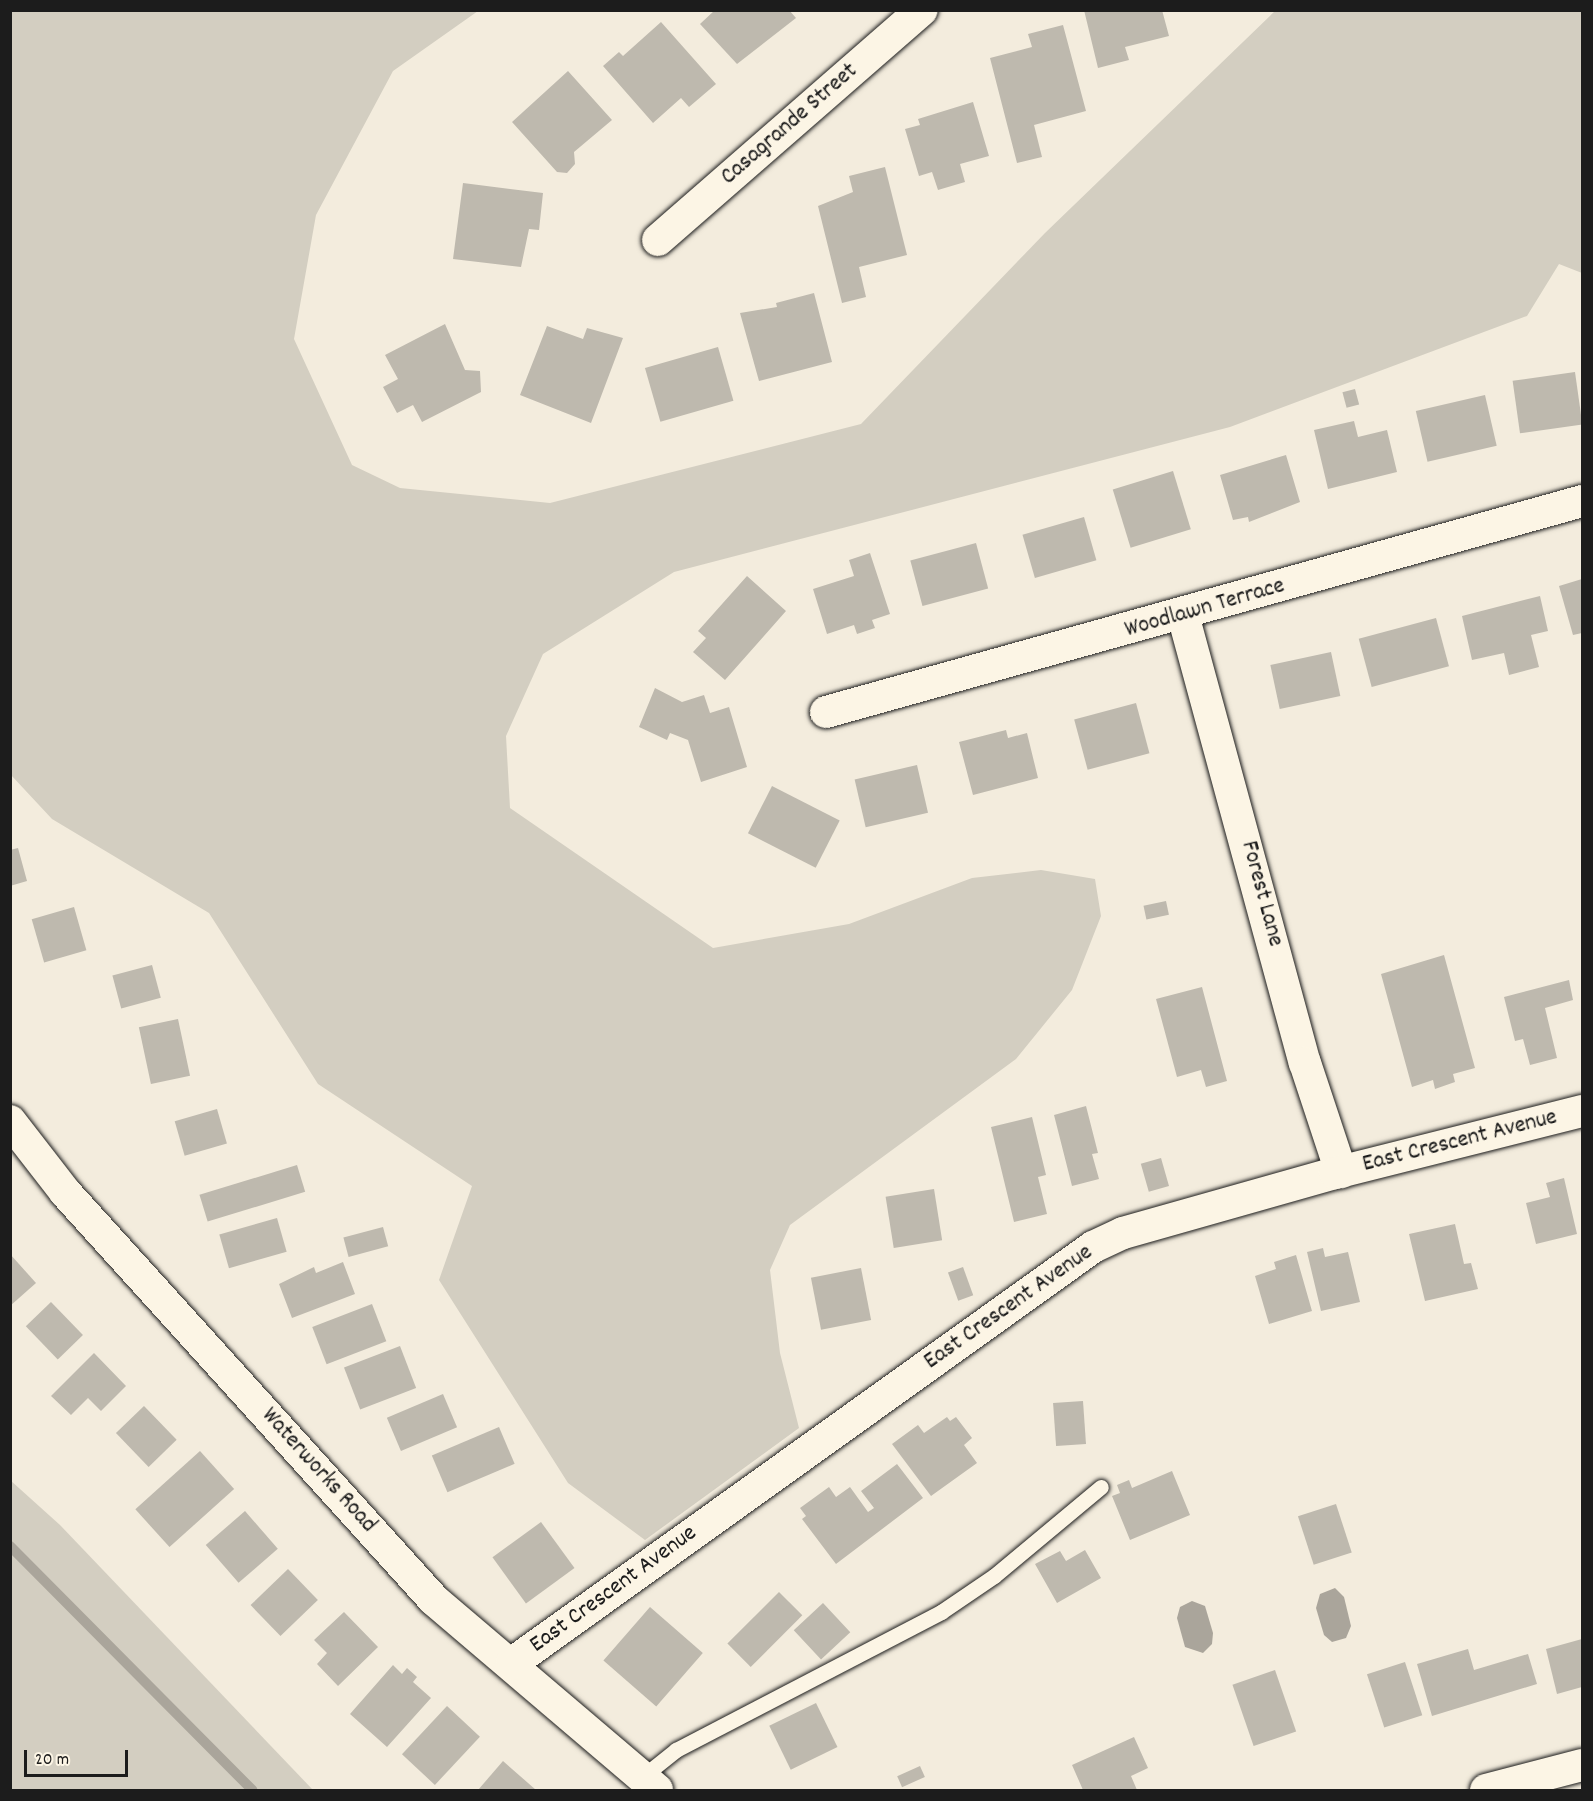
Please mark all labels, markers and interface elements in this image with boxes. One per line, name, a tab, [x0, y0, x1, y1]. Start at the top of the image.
street label: Casagrande Street	[716, 58, 864, 192]
street label: Woodlawn Terrace	[1122, 572, 1288, 646]
street label: Forest Lane	[1233, 838, 1289, 950]
street label: East Crescent Avenue	[1360, 1104, 1560, 1180]
street label: East Crescent Avenue	[919, 1239, 1099, 1377]
street label: Waterworks Road	[254, 1402, 382, 1540]
street label: East Crescent Avenue	[525, 1520, 703, 1660]
scale bar	[27, 1738, 130, 1776]
text: 20 m	[35, 1748, 69, 1773]

